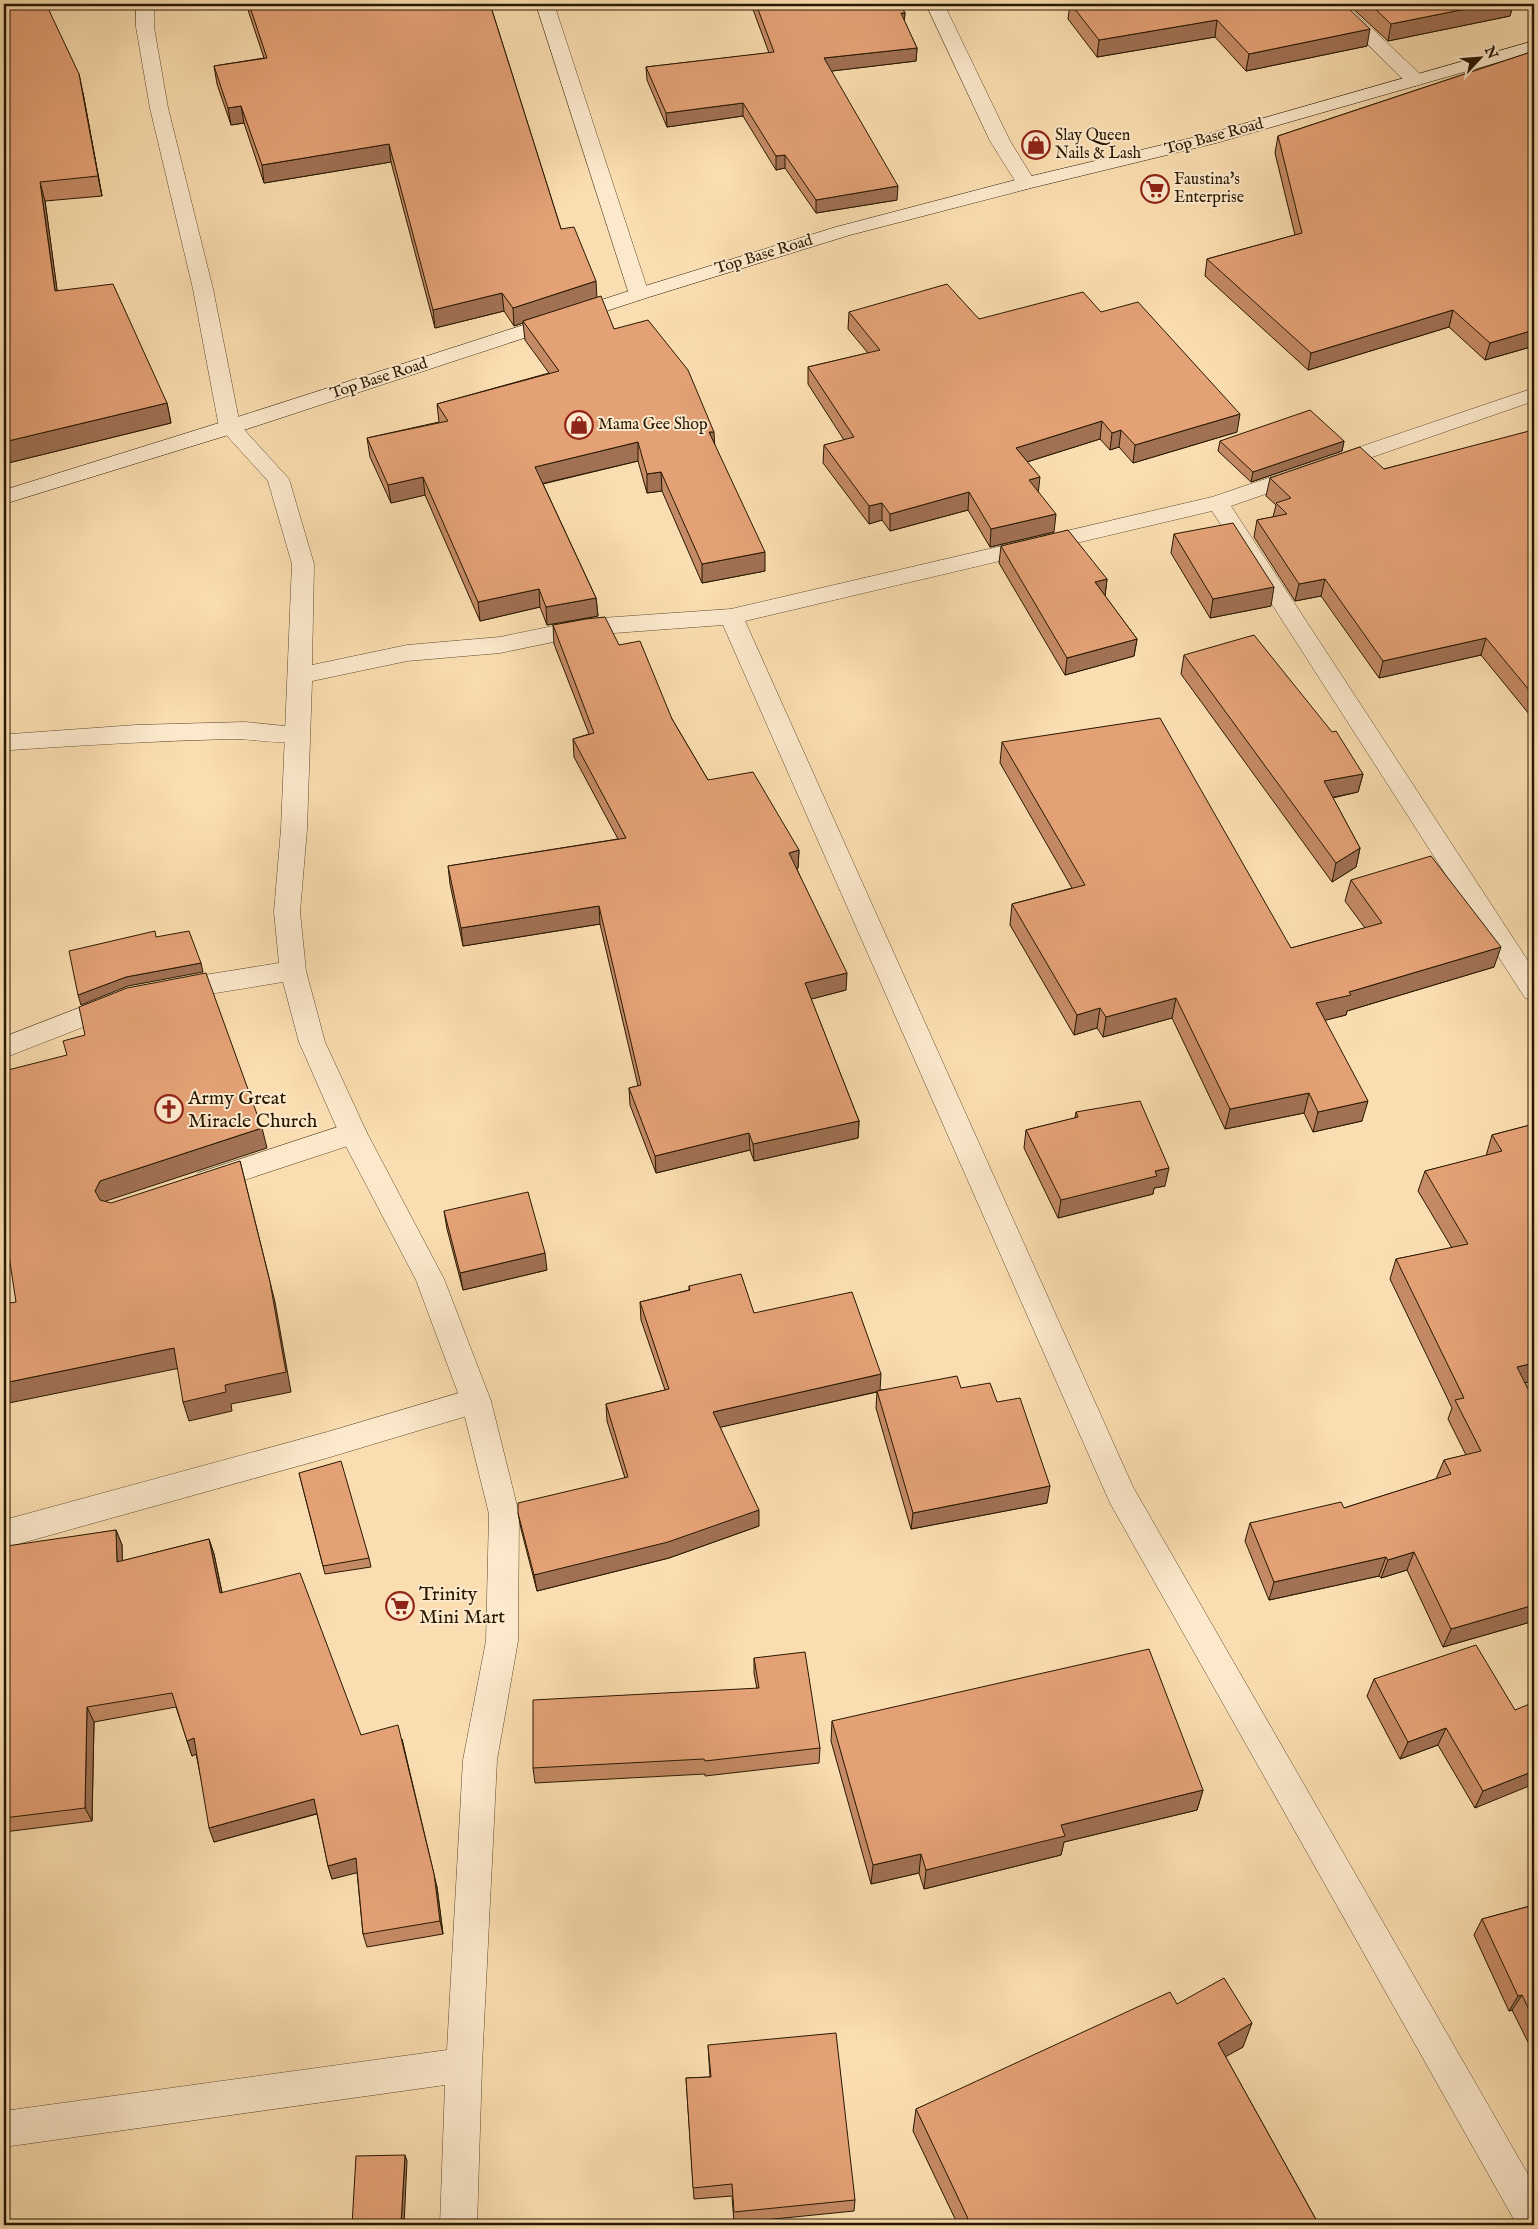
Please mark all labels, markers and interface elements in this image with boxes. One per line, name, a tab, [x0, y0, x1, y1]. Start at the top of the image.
north arrow	[1456, 32, 1506, 82]
text: N	[1480, 42, 1502, 62]
street label: Top Base Road	[1163, 114, 1266, 160]
place label: Slay Queen Nails & Lash	[1055, 126, 1142, 164]
shop icon: Slay Queen Nails & Lash	[1021, 130, 1051, 160]
place label: Faustina's Enterprise	[1174, 170, 1244, 208]
supermarket icon: Faustina's Enterprise	[1140, 174, 1170, 204]
street label: Top Base Road	[713, 231, 816, 279]
street label: Top Base Road	[328, 354, 431, 404]
shop icon: Mama Gee Shop	[564, 410, 594, 440]
place label: Mama Gee Shop	[598, 415, 708, 435]
place label: Army Great Miracle Church	[187, 1086, 318, 1134]
church icon: Army Great Miracle Church	[154, 1094, 184, 1124]
place label: Trinity Mini Mart	[419, 1582, 505, 1630]
supermarket icon: Trinity Mini Mart	[385, 1591, 415, 1621]

